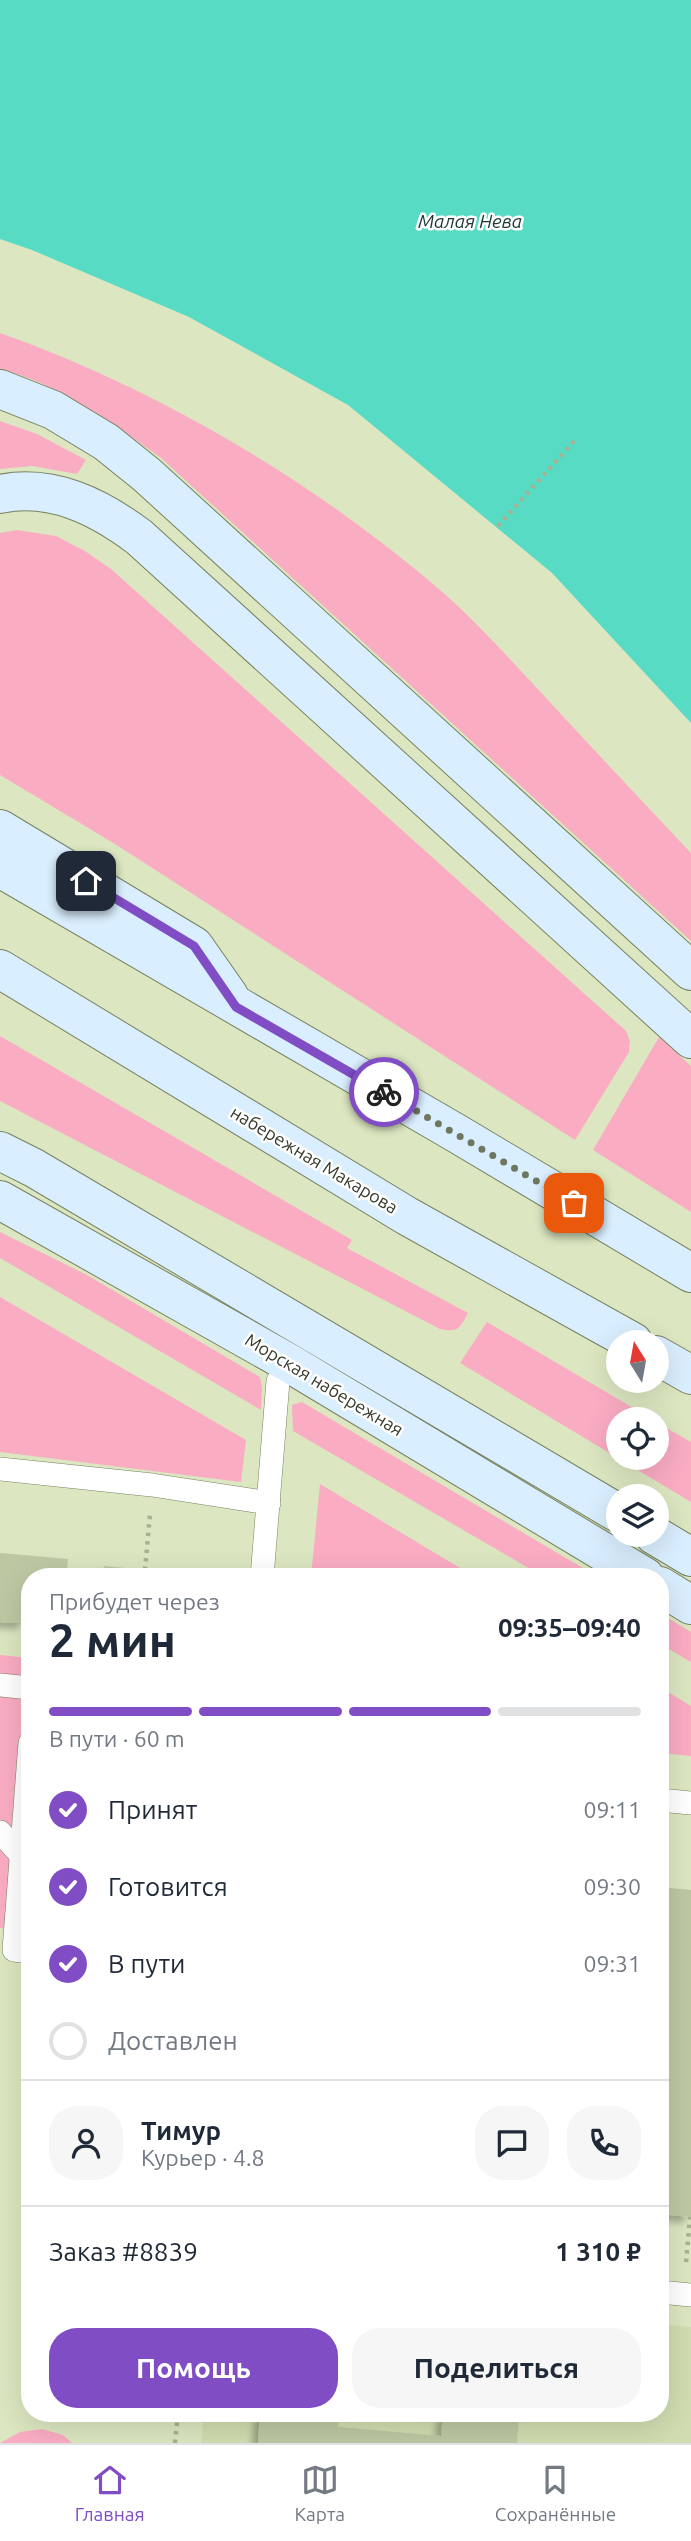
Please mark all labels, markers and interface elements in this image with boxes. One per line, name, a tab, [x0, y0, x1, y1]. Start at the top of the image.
water label: Малая Нева	[418, 210, 522, 232]
pin	[56, 851, 116, 911]
icon: home	[67, 862, 105, 900]
courier	[349, 1057, 419, 1127]
icon: bike	[365, 1073, 403, 1111]
street label: набережная Макарова	[227, 1101, 402, 1217]
pin	[544, 1173, 604, 1233]
icon: bag	[555, 1184, 593, 1222]
street label: Морская набережная	[242, 1329, 407, 1439]
north arrow	[606, 1330, 668, 1393]
map controls	[606, 1330, 669, 1547]
button: locate	[606, 1407, 669, 1470]
button: layers	[606, 1484, 669, 1547]
text: Прибудет через	[49, 1589, 220, 1614]
text: 09:35–09:40	[498, 1613, 641, 1642]
text: 2 мин	[49, 1614, 176, 1666]
text: В пути · 60 m	[49, 1726, 185, 1751]
icon: check	[49, 1791, 87, 1829]
text: Принят	[108, 1795, 197, 1824]
text: 09:11	[583, 1797, 641, 1822]
icon: check	[49, 1868, 87, 1906]
text: Готовится	[108, 1872, 228, 1901]
text: 09:30	[583, 1874, 641, 1899]
icon: check	[49, 1945, 87, 1983]
text: В пути	[108, 1949, 185, 1978]
text: 09:31	[583, 1951, 641, 1976]
text: Доставлен	[108, 2026, 238, 2055]
button: person	[49, 2106, 123, 2180]
button: chat	[475, 2106, 549, 2180]
button: phone	[567, 2106, 641, 2180]
text: Тимур	[141, 2116, 221, 2145]
text: Курьер · 4.8	[141, 2145, 265, 2170]
text: Заказ #8839	[49, 2237, 198, 2266]
text: 1 310 ₽	[555, 2237, 641, 2266]
button: Помощь	[49, 2328, 338, 2408]
button: Поделиться	[352, 2328, 641, 2408]
tab: Главная	[75, 2461, 145, 2525]
tab: Карта	[294, 2461, 345, 2525]
tab: Сохранённые	[495, 2461, 616, 2525]

